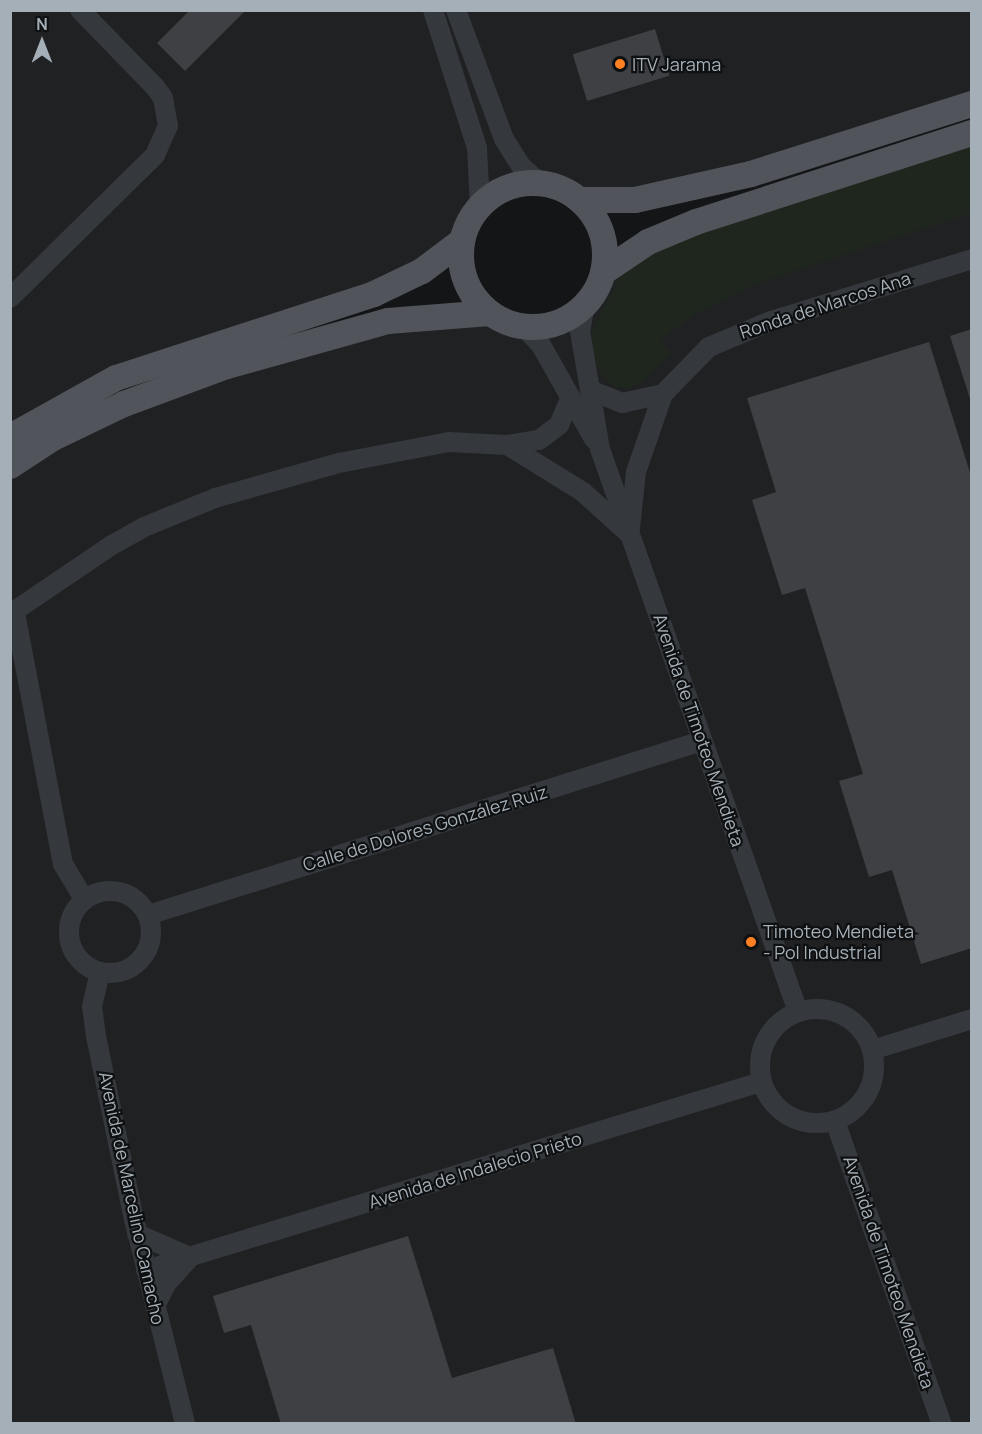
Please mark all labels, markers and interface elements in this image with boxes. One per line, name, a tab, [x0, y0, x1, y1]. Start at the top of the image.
north arrow	[12, 12, 72, 72]
text: N	[36, 13, 48, 35]
place label: ITV Jarama	[632, 53, 721, 75]
marker: ITV Jarama	[613, 57, 627, 71]
street label: Ronda de Marcos Ana	[737, 267, 913, 343]
street label: Avenida de Timoteo Mendieta	[649, 611, 749, 849]
street label: Calle de Dolores González Ruiz	[300, 780, 550, 876]
place label: Timoteo Mendieta - Pol Industrial	[763, 921, 914, 964]
marker: Timoteo Mendieta - Pol Industrial	[744, 935, 758, 949]
street label: Avenida de Marcelino Camacho	[95, 1070, 169, 1326]
street label: Avenida de Indalecio Prieto	[366, 1127, 584, 1213]
street label: Avenida de Timoteo Mendieta	[839, 1153, 939, 1391]

